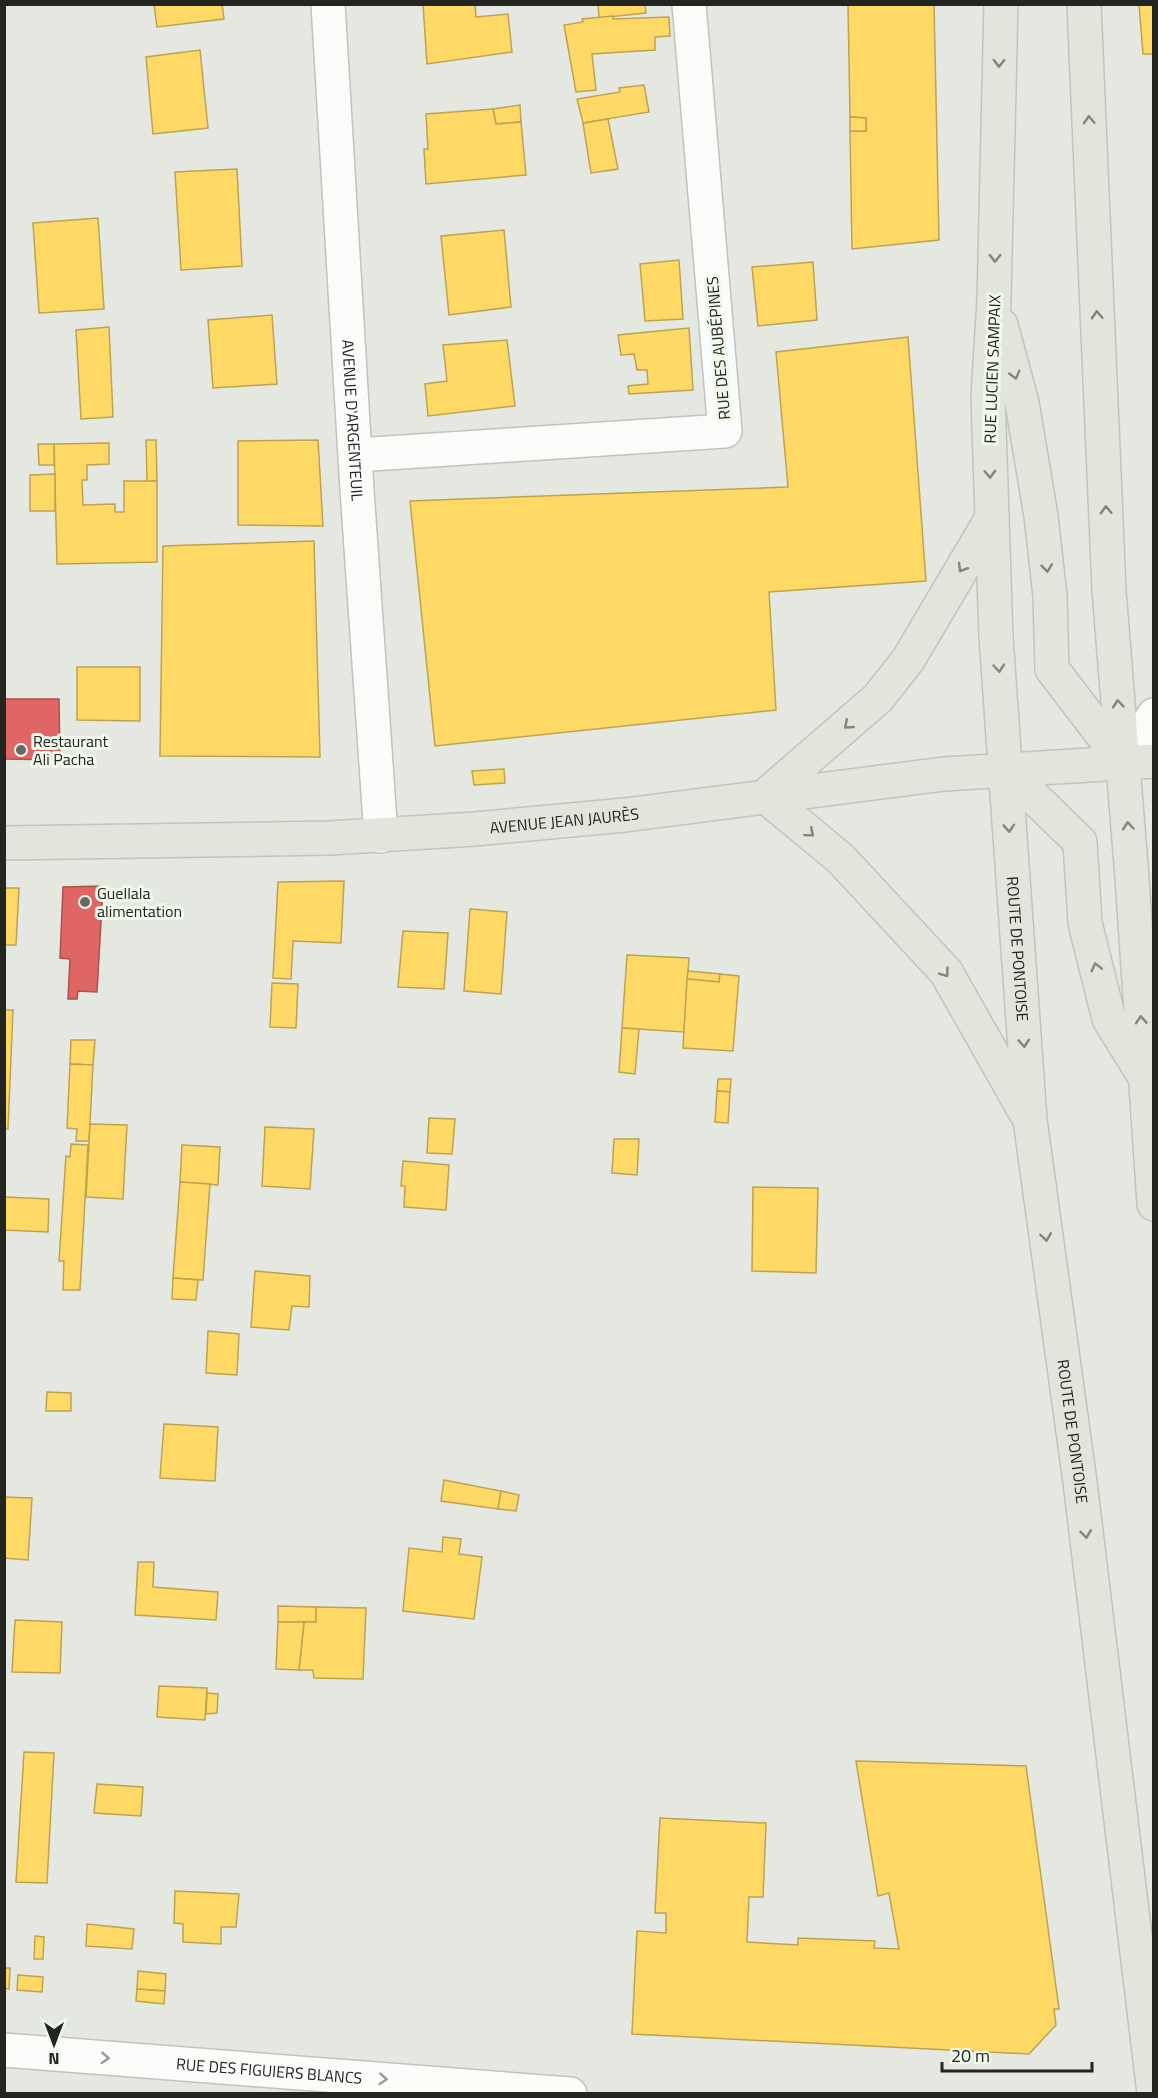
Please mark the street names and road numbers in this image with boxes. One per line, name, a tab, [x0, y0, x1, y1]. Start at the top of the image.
street label: RUE DES AUBÉPINES	[700, 275, 736, 421]
street label: RUE LUCIEN SAMPAIX	[977, 294, 1007, 444]
street label: AVENUE D'ARGENTEUIL	[336, 339, 370, 502]
street label: AVENUE JEAN JAURÈS	[489, 801, 640, 840]
street label: ROUTE DE PONTOISE	[1001, 876, 1035, 1022]
street label: ROUTE DE PONTOISE	[1051, 1358, 1095, 1505]
street label: RUE DES FIGUIERS BLANCS	[175, 2051, 363, 2090]

